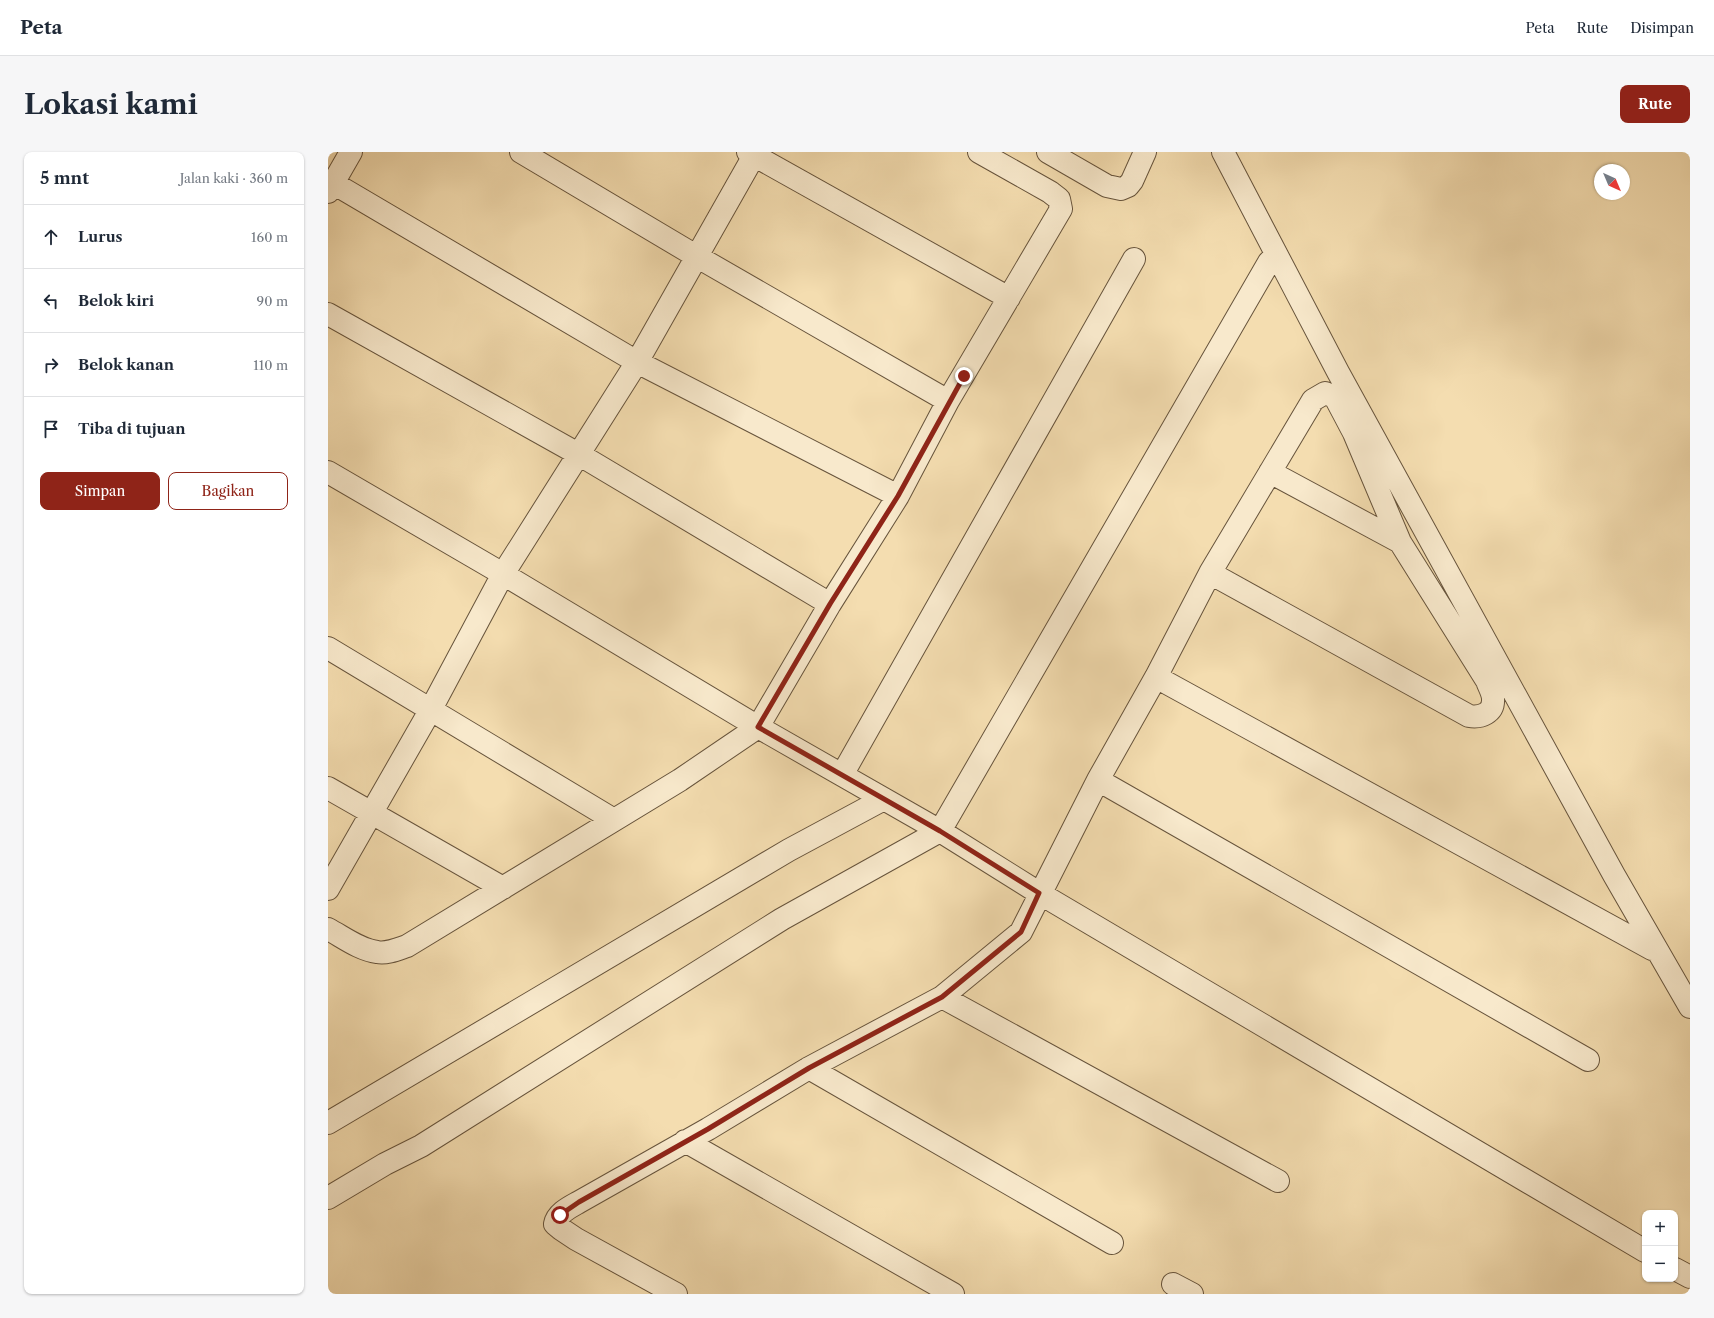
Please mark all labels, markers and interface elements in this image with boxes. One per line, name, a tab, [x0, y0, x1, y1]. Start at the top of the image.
text: Peta	[20, 16, 63, 39]
text: Peta	[1525, 19, 1555, 37]
text: Rute	[1577, 19, 1608, 37]
text: Disimpan	[1630, 19, 1694, 37]
button: Rute	[1620, 85, 1690, 123]
text: Lokasi kami	[24, 87, 198, 121]
north arrow	[1594, 164, 1630, 200]
text: 5 mnt	[40, 168, 89, 188]
text: Jalan kaki · 360 m	[180, 170, 288, 186]
icon: ahead	[40, 226, 62, 248]
text: Lurus	[78, 227, 123, 246]
text: 160 m	[251, 229, 288, 245]
icon: left	[40, 290, 62, 312]
text: Belok kiri	[78, 291, 154, 310]
text: 90 m	[257, 293, 288, 309]
icon: right	[40, 354, 62, 376]
text: Belok kanan	[78, 355, 174, 374]
text: 110 m	[253, 357, 288, 373]
route end	[955, 367, 973, 385]
icon: arrive	[40, 418, 62, 440]
text: Tiba di tujuan	[78, 419, 186, 438]
button: Simpan	[40, 472, 160, 510]
button: Bagikan	[168, 472, 288, 510]
route start	[551, 1206, 569, 1224]
map controls	[1642, 1210, 1678, 1282]
button: +	[1642, 1210, 1678, 1246]
button: −	[1642, 1246, 1678, 1282]

